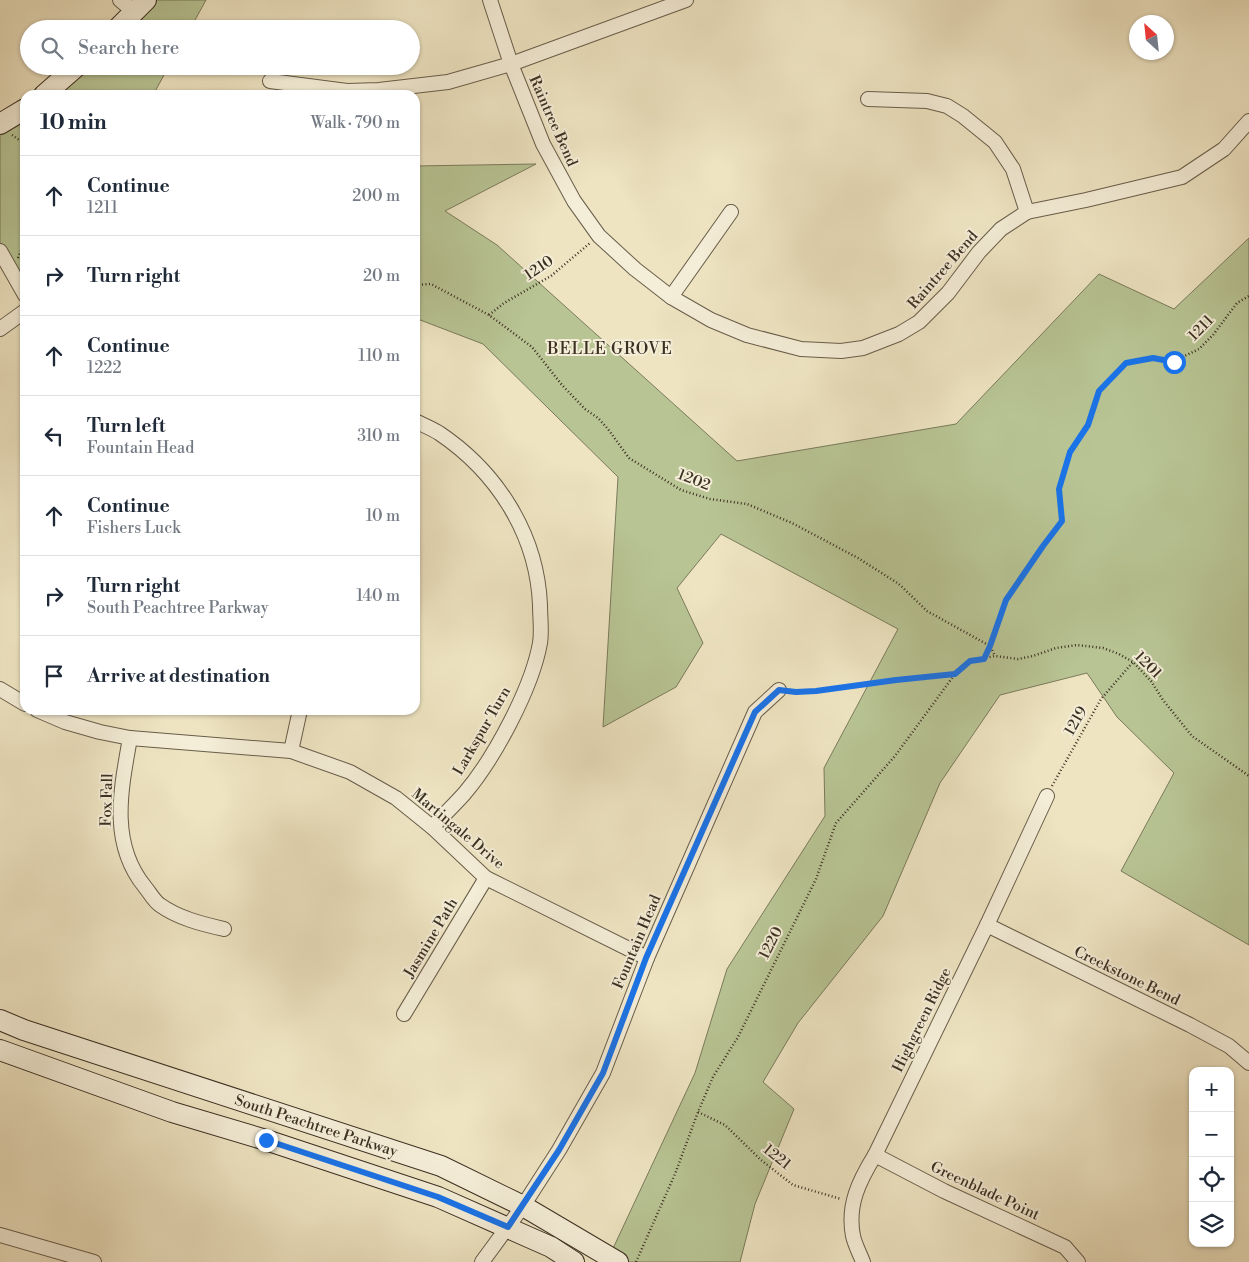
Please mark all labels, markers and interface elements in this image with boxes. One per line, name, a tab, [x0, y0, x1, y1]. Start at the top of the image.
north arrow	[1129, 15, 1174, 60]
search box	[20, 20, 420, 75]
icon: search	[38, 34, 66, 62]
text: Search here	[78, 36, 179, 60]
street label: Raintree Bend	[524, 73, 582, 170]
text: 10 min	[40, 110, 107, 136]
text: Walk · 790 m	[311, 113, 400, 133]
text: Continue	[87, 174, 170, 198]
icon: ahead	[40, 182, 68, 210]
text: 200 m	[352, 186, 400, 206]
text: 1211	[87, 198, 118, 218]
street label: Raintree Bend	[904, 227, 983, 313]
street label: 1210	[521, 251, 557, 285]
icon: right	[40, 262, 68, 290]
text: Turn right	[87, 264, 180, 288]
text: 20 m	[363, 266, 400, 286]
street label: 1211	[1184, 311, 1218, 345]
text: Continue	[87, 334, 170, 358]
district label: BELLE GROVE	[546, 339, 673, 359]
icon: ahead	[40, 342, 68, 370]
text: 110 m	[358, 346, 400, 366]
route start	[1163, 351, 1186, 374]
text: 1222	[87, 358, 122, 378]
text: Turn left	[87, 414, 166, 438]
icon: left	[40, 422, 68, 450]
text: 310 m	[357, 426, 400, 446]
text: Fountain Head	[87, 438, 194, 458]
street label: 1202	[675, 465, 713, 495]
text: Continue	[87, 494, 170, 518]
icon: ahead	[40, 502, 68, 530]
text: 10 m	[366, 506, 400, 526]
text: Fishers Luck	[87, 518, 181, 538]
text: Turn right	[87, 574, 180, 598]
icon: right	[40, 582, 68, 610]
text: 140 m	[356, 586, 400, 606]
text: South Peachtree Parkway	[87, 598, 269, 618]
street label: 1201	[1130, 647, 1166, 683]
icon: arrive	[40, 662, 68, 690]
text: Arrive at destination	[87, 664, 270, 688]
street label: Larkspur Turn	[449, 683, 515, 779]
street label: 1219	[1060, 703, 1092, 739]
street label: Fox Fall	[97, 773, 117, 827]
street label: Martingale Drive	[408, 785, 508, 873]
street label: Fountain Head	[609, 892, 666, 992]
street label: Jasmine Path	[399, 895, 462, 982]
street label: 1220	[755, 924, 787, 962]
street label: Creekstone Bend	[1071, 942, 1184, 1010]
street label: Highgreen Ridge	[888, 964, 956, 1076]
map controls	[1189, 1067, 1234, 1247]
button: +	[1189, 1067, 1234, 1112]
street label: South Peachtree Parkway	[232, 1091, 401, 1162]
button: −	[1189, 1112, 1234, 1157]
route end	[255, 1129, 278, 1152]
street label: 1221	[759, 1140, 795, 1174]
street label: Greenblade Point	[927, 1157, 1043, 1225]
button: locate	[1189, 1157, 1234, 1202]
button: layers	[1189, 1202, 1234, 1247]

